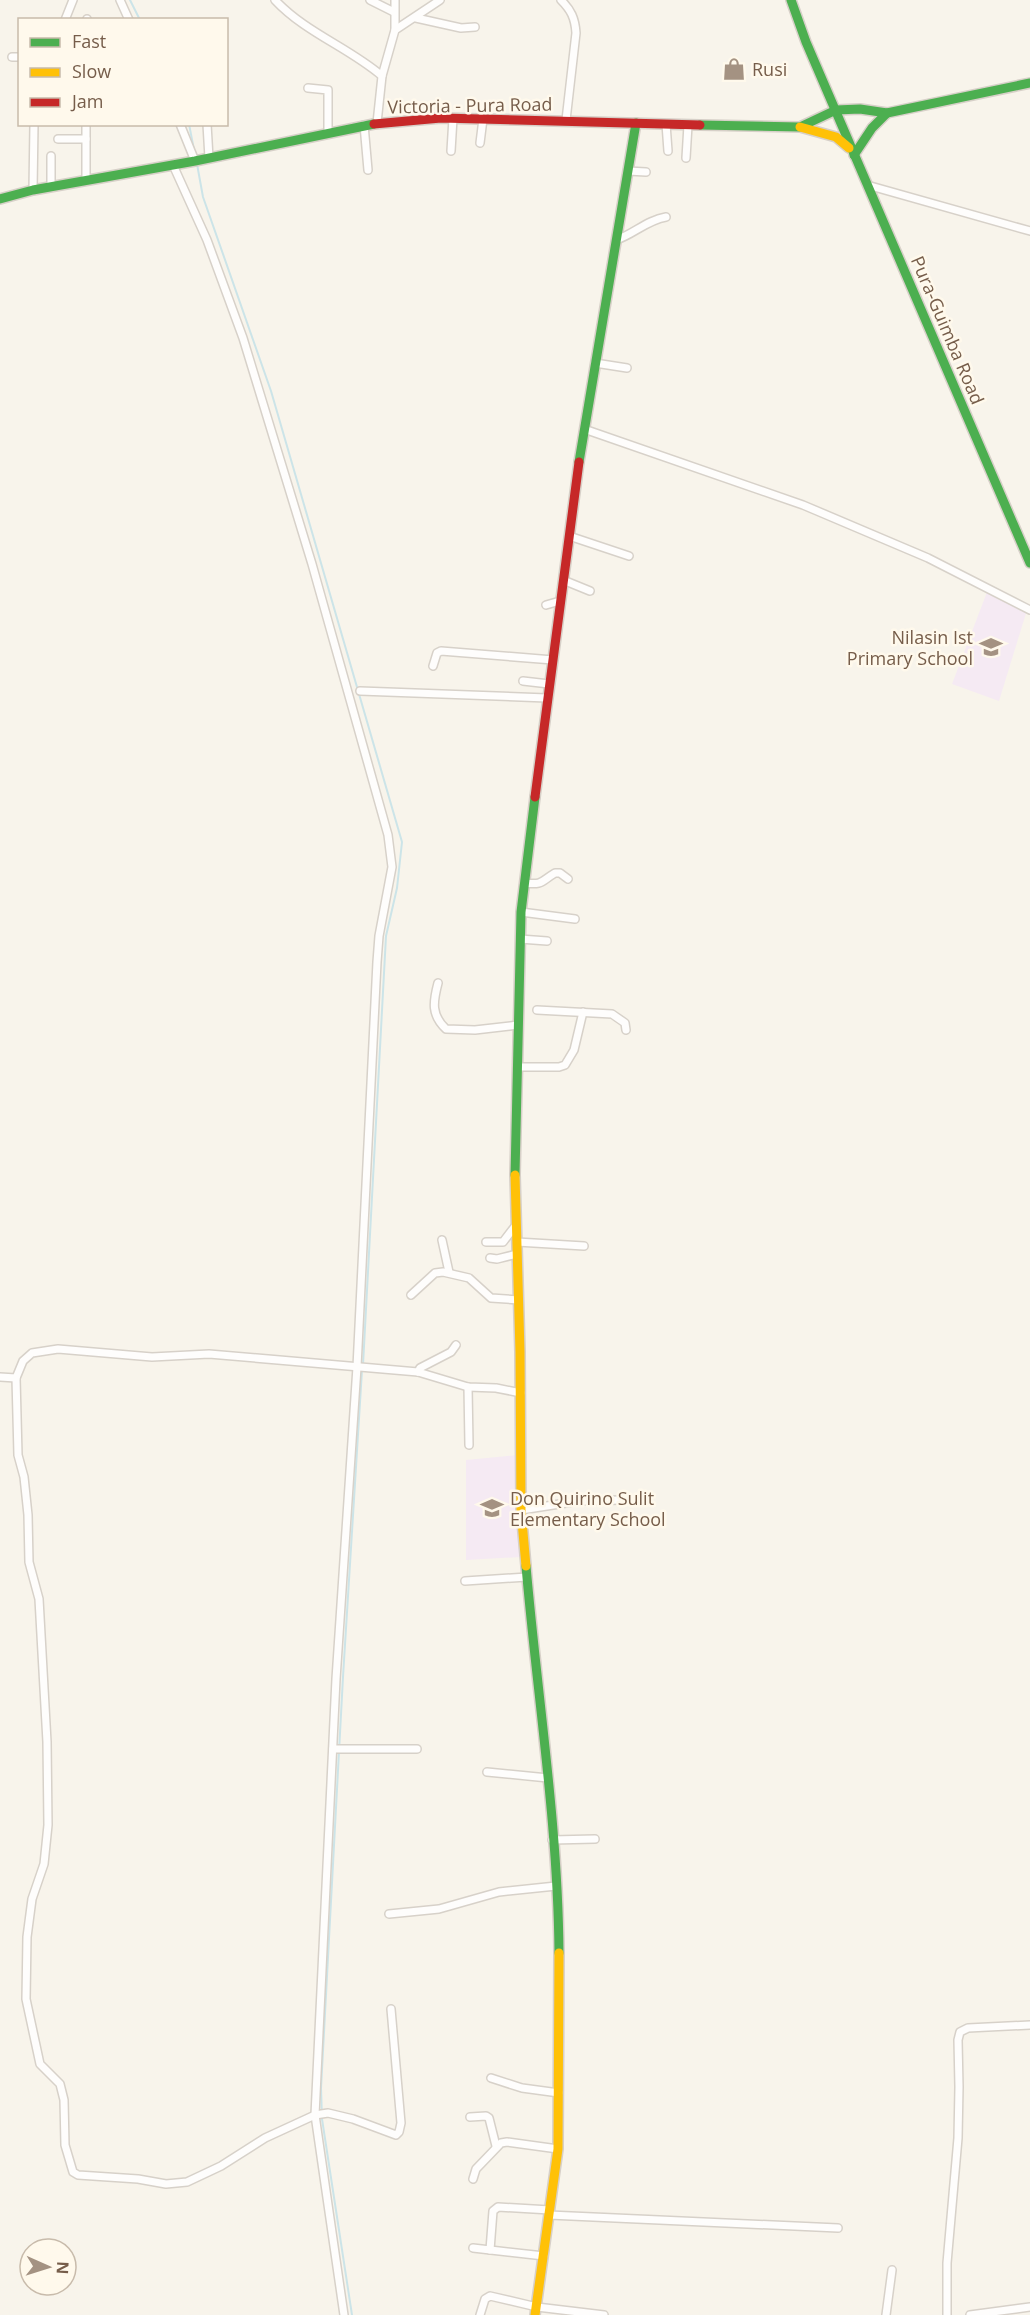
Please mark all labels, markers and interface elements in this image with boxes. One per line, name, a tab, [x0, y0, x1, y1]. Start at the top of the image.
legend	[18, 18, 228, 126]
text: Fast	[72, 29, 106, 53]
shop icon: Rusi	[721, 56, 747, 82]
place label: Rusi	[752, 57, 787, 81]
text: Slow	[72, 59, 111, 83]
text: Jam	[70, 89, 104, 113]
street label: Victoria - Pura Road	[387, 92, 553, 118]
street label: Pura-Guimba Road	[906, 252, 990, 408]
place label: Nilasin Ist Primary School	[847, 625, 973, 670]
school or university icon: Nilasin Ist Primary School	[978, 634, 1004, 660]
place label: Don Quirino Sulit Elementary School	[510, 1486, 666, 1531]
school or university icon: Don Quirino Sulit Elementary School	[479, 1495, 505, 1521]
north arrow	[18, 2237, 78, 2297]
text: N	[52, 2261, 74, 2275]

